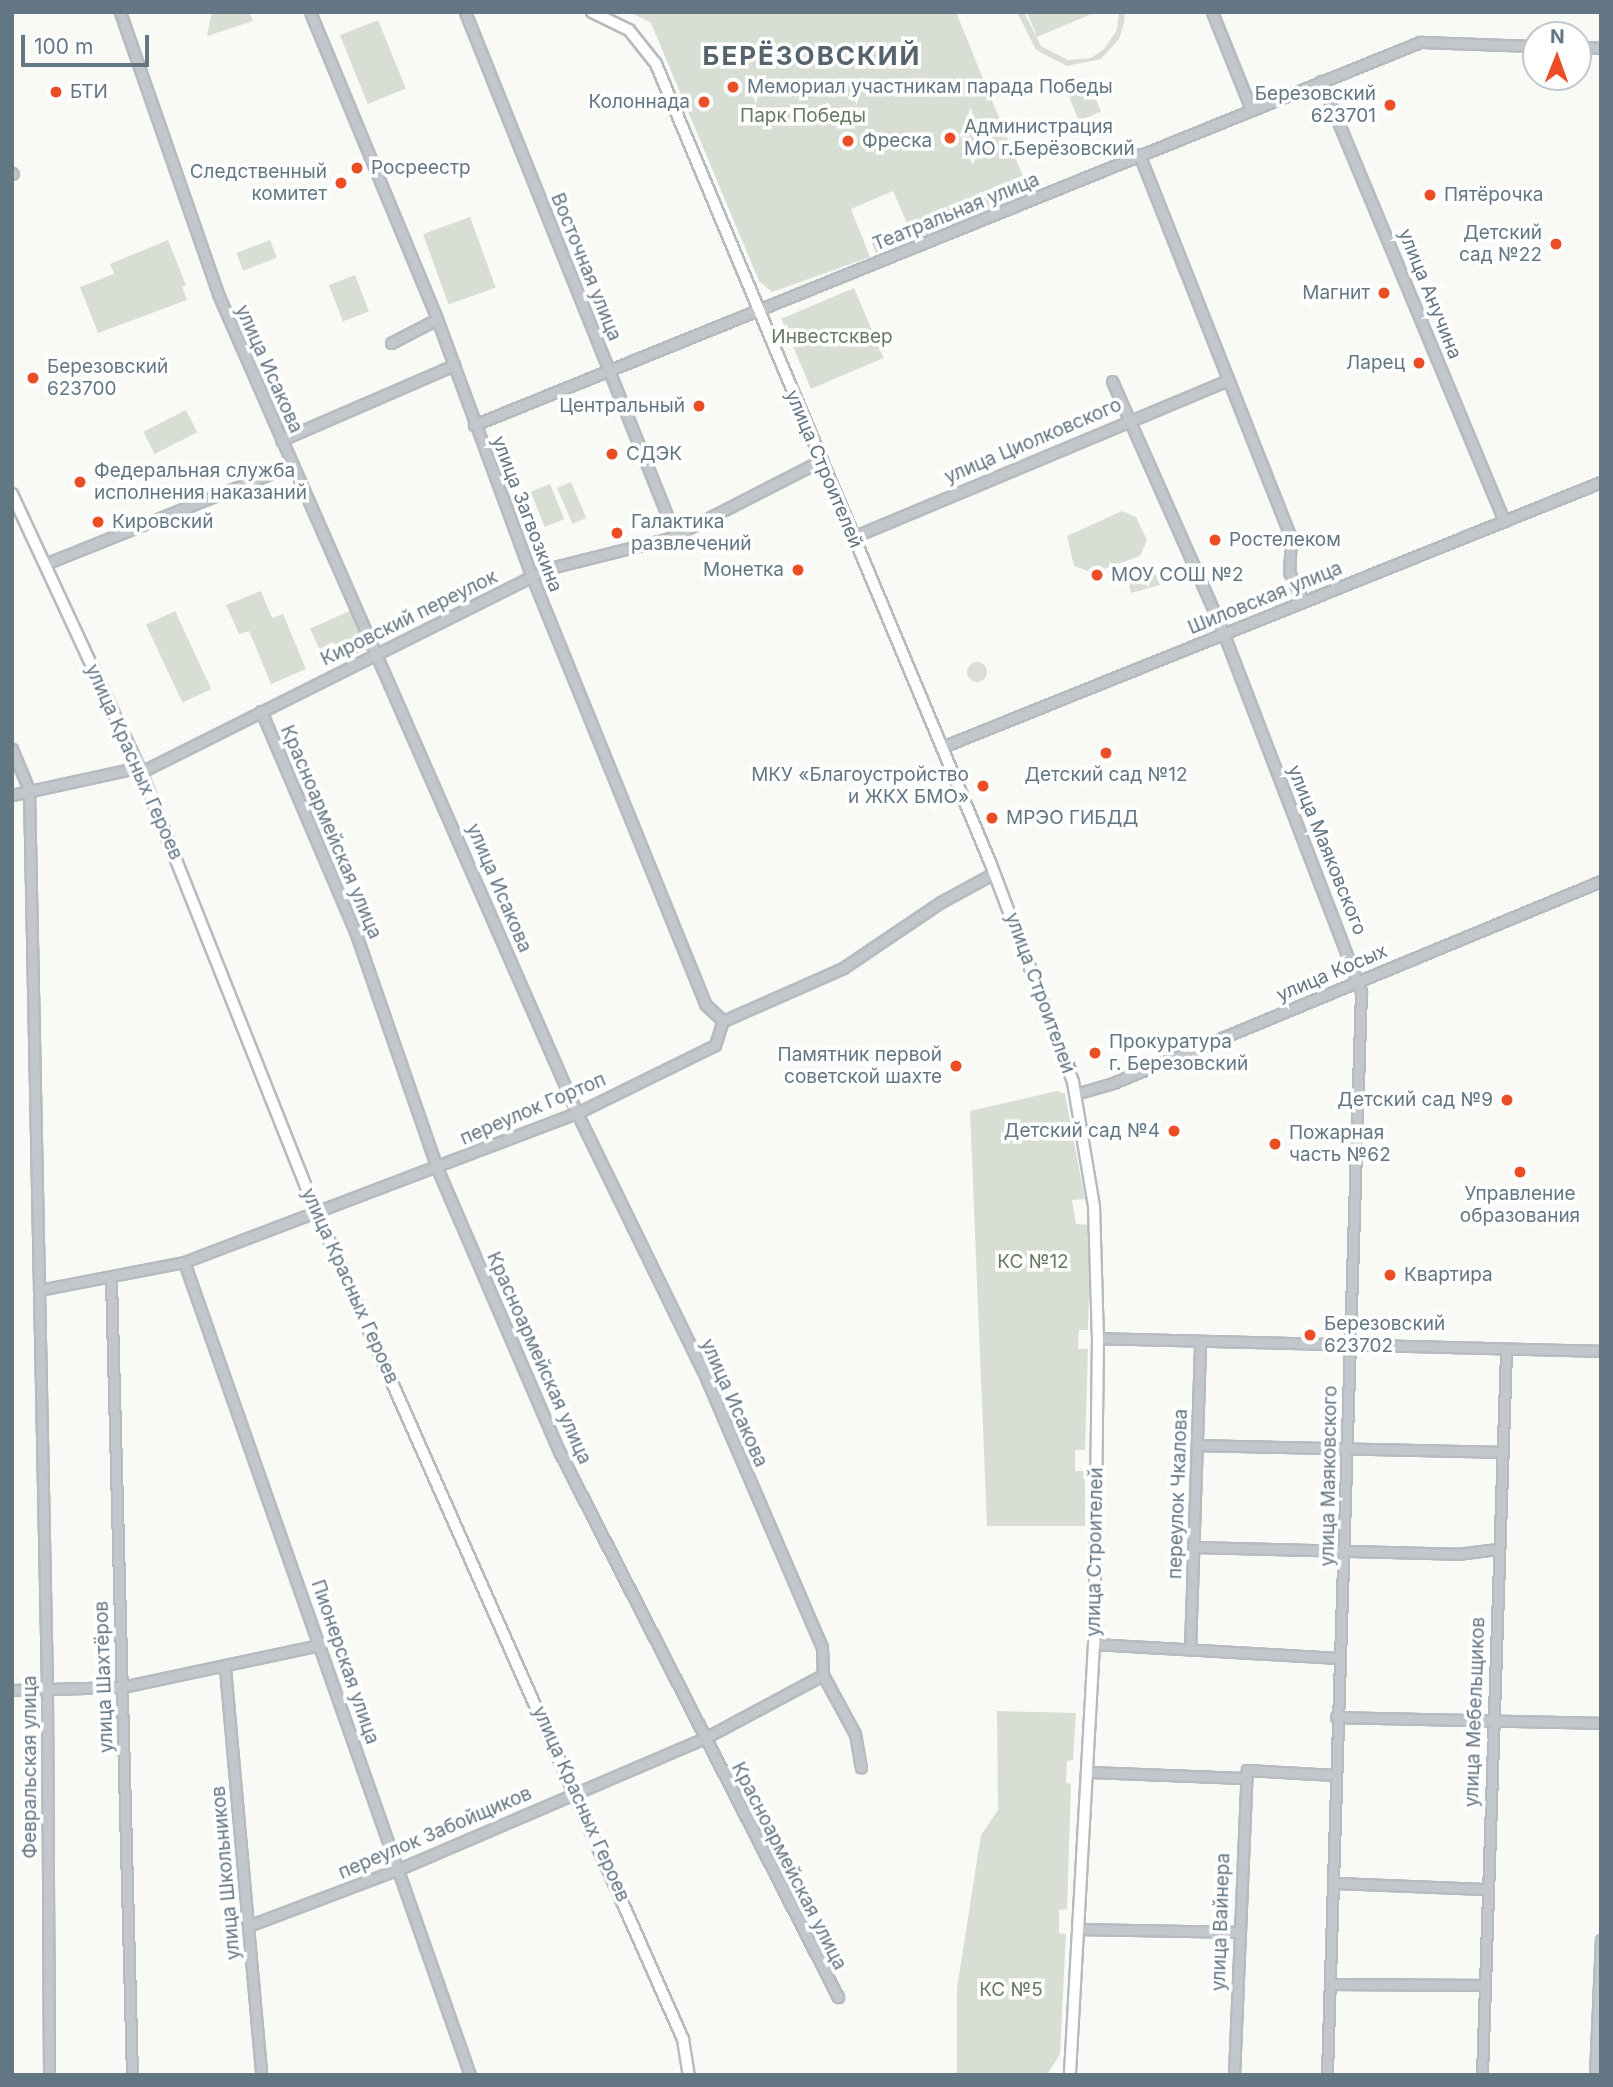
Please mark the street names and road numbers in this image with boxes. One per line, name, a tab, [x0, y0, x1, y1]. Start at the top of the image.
street label: Театральная улица	[869, 168, 1043, 256]
street label: Восточная улица	[546, 190, 626, 344]
street label: улица Анучина	[1394, 226, 1466, 362]
street label: улица Исакова	[231, 301, 307, 437]
street label: улица Строителей	[780, 387, 868, 551]
street label: улица Циолковского	[941, 393, 1125, 489]
street label: улица Загвозкина	[487, 433, 567, 595]
street label: Шиловская улица	[1185, 557, 1345, 639]
street label: Кировский переулок	[317, 565, 501, 671]
street label: улица Красных Героев	[81, 661, 187, 863]
street label: Красноармейская улица	[276, 722, 386, 942]
street label: улица Маяковского	[1282, 762, 1372, 938]
street label: улица Исакова	[462, 820, 536, 956]
street label: улица Строителей	[1000, 909, 1080, 1077]
street label: улица Косых	[1273, 939, 1391, 1007]
street label: переулок Гортоп	[457, 1068, 609, 1150]
street label: улица Красных Героев	[297, 1185, 403, 1387]
street label: Красноармейская улица	[482, 1248, 596, 1468]
street label: улица Исакова	[696, 1335, 772, 1471]
street label: улица Маяковского	[1316, 1385, 1342, 1567]
street label: переулок Чкалова	[1164, 1408, 1192, 1580]
street label: улица Строителей	[1082, 1467, 1108, 1637]
street label: Пионерская улица	[306, 1577, 384, 1747]
street label: улица Шахтёров	[90, 1600, 118, 1754]
street label: улица Мебельщиков	[1460, 1616, 1490, 1808]
street label: Февральская улица	[19, 1675, 41, 1859]
street label: улица Красных Героев	[528, 1703, 634, 1905]
street label: Красноармейская улица	[727, 1758, 851, 1974]
street label: переулок Забойщиков	[335, 1782, 535, 1884]
street label: улица Школьников	[207, 1785, 245, 1961]
street label: улица Вайнера	[1207, 1852, 1235, 1992]

